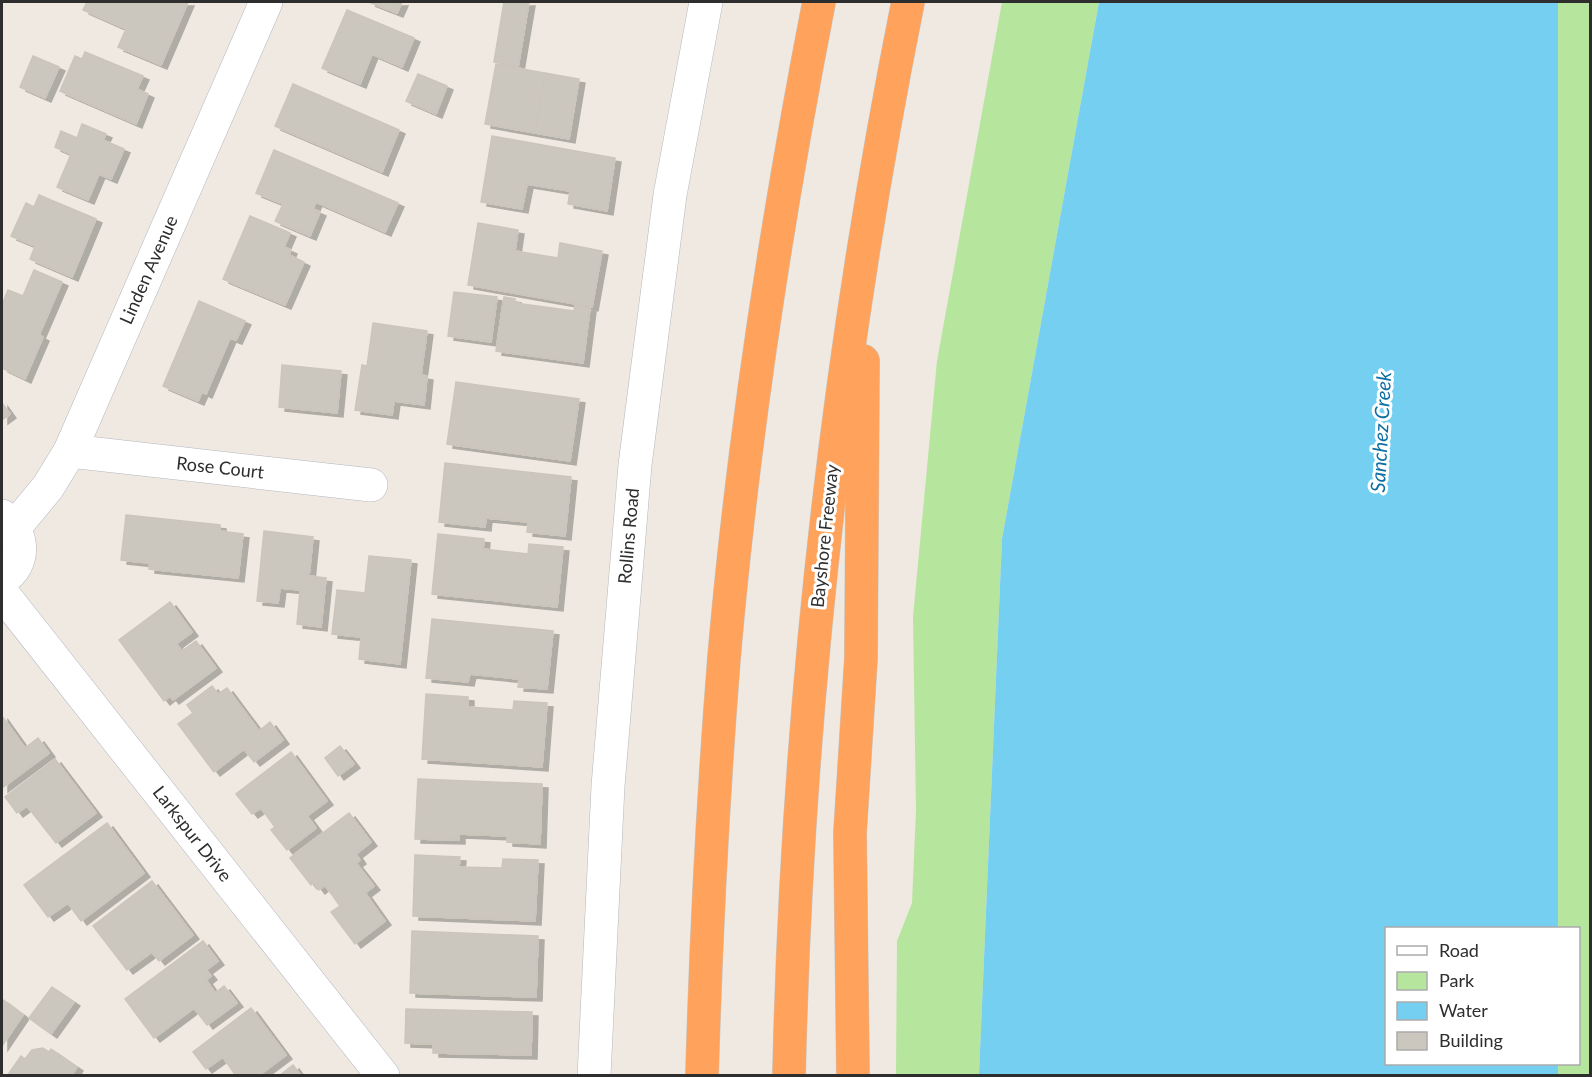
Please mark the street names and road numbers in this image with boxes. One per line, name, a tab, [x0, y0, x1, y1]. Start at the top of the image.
street label: Linden Avenue	[114, 212, 182, 327]
street label: Rose Court	[175, 451, 265, 483]
street label: Bayshore Freeway	[806, 462, 843, 609]
street label: Rollins Road	[613, 487, 643, 585]
street label: Larkspur Drive	[149, 781, 237, 886]

